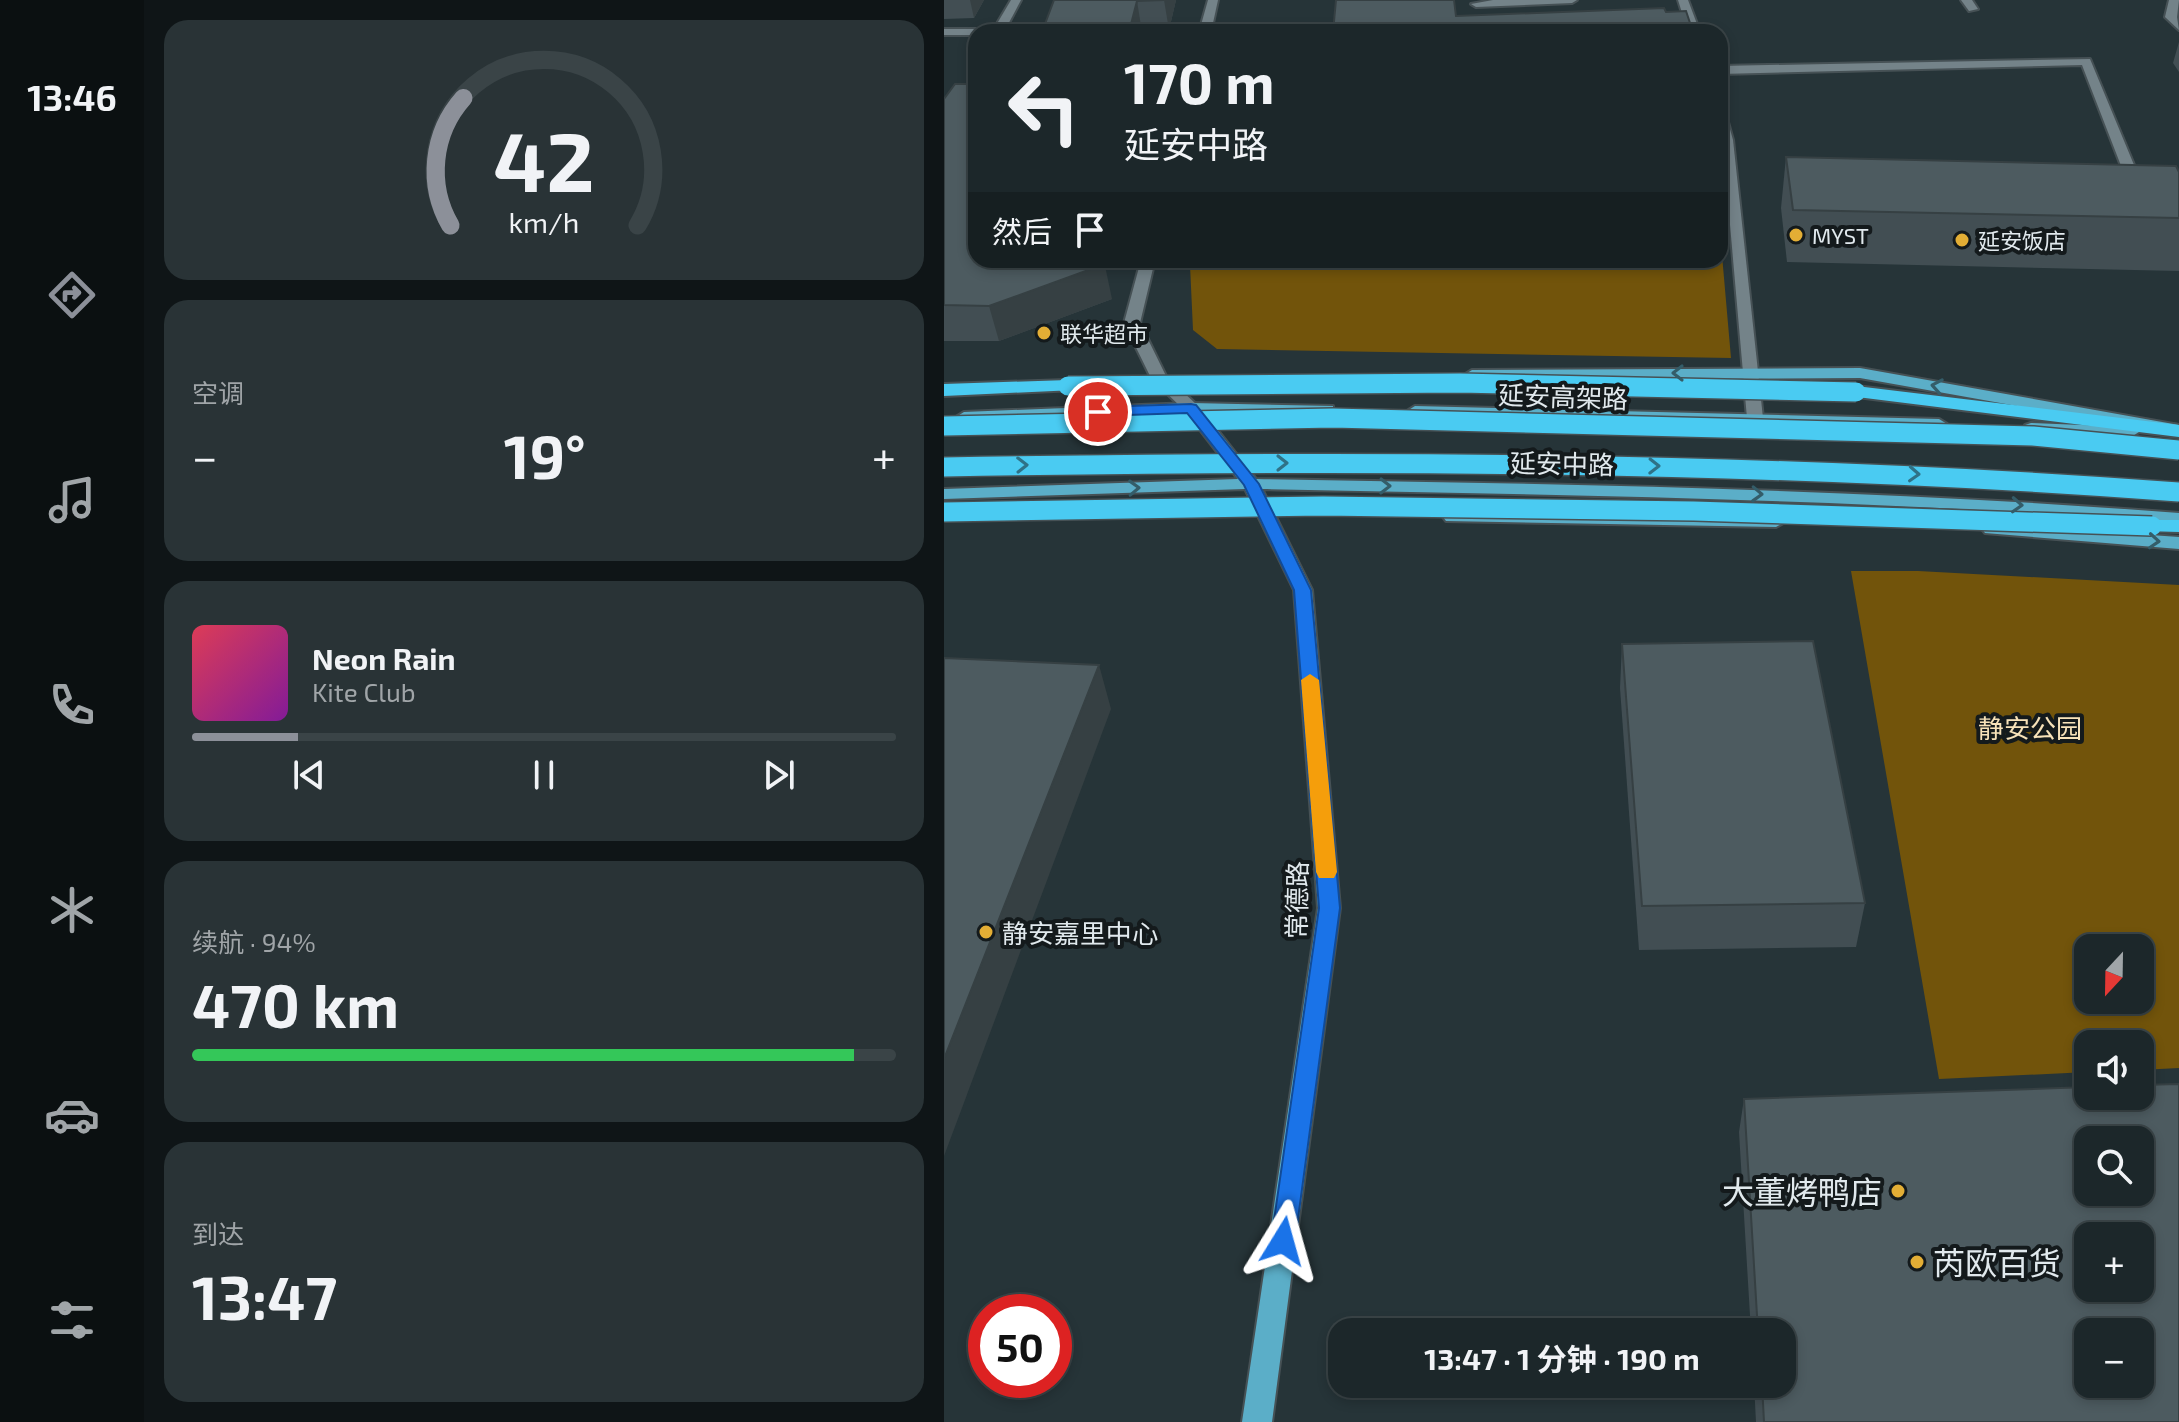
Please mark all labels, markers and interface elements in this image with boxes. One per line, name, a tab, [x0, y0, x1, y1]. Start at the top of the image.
text: 170 m	[1124, 48, 1275, 115]
icon: left	[992, 56, 1096, 160]
text: 13:46	[27, 75, 117, 118]
text: 42	[493, 109, 595, 209]
text: 延安中路	[1124, 122, 1268, 165]
text: km/h	[509, 204, 579, 239]
icon: arrive	[1068, 208, 1112, 252]
text: 然后	[992, 213, 1052, 249]
place label: MYST	[1812, 222, 1869, 248]
marker: MYST	[1787, 226, 1805, 244]
place label: 延安饭店	[1978, 227, 2066, 253]
marker: 延安饭店	[1953, 231, 1971, 249]
icon: directions	[44, 267, 100, 323]
place label: 联华超市	[1060, 320, 1148, 346]
marker: 联华超市	[1035, 324, 1053, 342]
one-way arrow	[1671, 364, 1684, 382]
text: 空调	[192, 377, 244, 408]
pin	[1064, 378, 1132, 446]
street label: 延安高架路	[1497, 378, 1629, 414]
one-way arrow	[1930, 379, 1944, 396]
icon: arrive	[1076, 390, 1120, 434]
text: 19°	[504, 419, 586, 491]
text: −	[192, 429, 218, 482]
text: +	[872, 429, 896, 482]
street label: 延安中路	[1510, 447, 1614, 479]
one-way arrow	[1276, 454, 1289, 472]
one-way arrow	[1016, 457, 1029, 474]
one-way arrow	[1648, 458, 1661, 475]
one-way arrow	[1908, 466, 1921, 483]
icon: music	[44, 472, 100, 528]
one-way arrow	[1379, 478, 1392, 495]
one-way arrow	[1128, 479, 1141, 496]
one-way arrow	[1751, 486, 1764, 503]
one-way arrow	[2011, 497, 2024, 514]
one-way arrow	[2148, 532, 2161, 549]
text: Neon Rain	[312, 640, 456, 676]
text: Kite Club	[312, 676, 416, 707]
icon: phone	[44, 677, 100, 733]
park label: 静安公园	[1978, 712, 2082, 743]
icon: previous	[287, 753, 331, 797]
icon: pause	[522, 753, 566, 797]
icon: next	[757, 753, 801, 797]
street label: 常德路	[1280, 861, 1312, 939]
icon: climate	[44, 882, 100, 938]
place label: 静安嘉里中心	[1002, 917, 1158, 948]
marker: 静安嘉里中心	[977, 923, 995, 941]
text: 续航 · 94%	[192, 926, 316, 957]
north arrow	[2074, 934, 2154, 1014]
map controls	[2074, 934, 2154, 1398]
text: 470 km	[192, 968, 399, 1040]
button: sound	[2074, 1030, 2154, 1110]
icon: car	[44, 1087, 100, 1143]
button: search	[2074, 1126, 2154, 1206]
place label: 大董烤鸭店	[1722, 1172, 1882, 1210]
marker: 大董烤鸭店	[1889, 1182, 1907, 1200]
position arrow	[1241, 1199, 1325, 1283]
text: 到达	[192, 1218, 244, 1249]
button: +	[2074, 1222, 2154, 1302]
place label: 芮欧百货	[1933, 1243, 2061, 1281]
marker: 芮欧百货	[1908, 1253, 1926, 1271]
text: 13:47	[192, 1260, 337, 1332]
icon: filters	[44, 1292, 100, 1348]
speed limit sign: 50	[968, 1294, 1072, 1398]
button: −	[2074, 1318, 2154, 1398]
text: 13:47 · 1 分钟 · 190 m	[1424, 1340, 1700, 1376]

